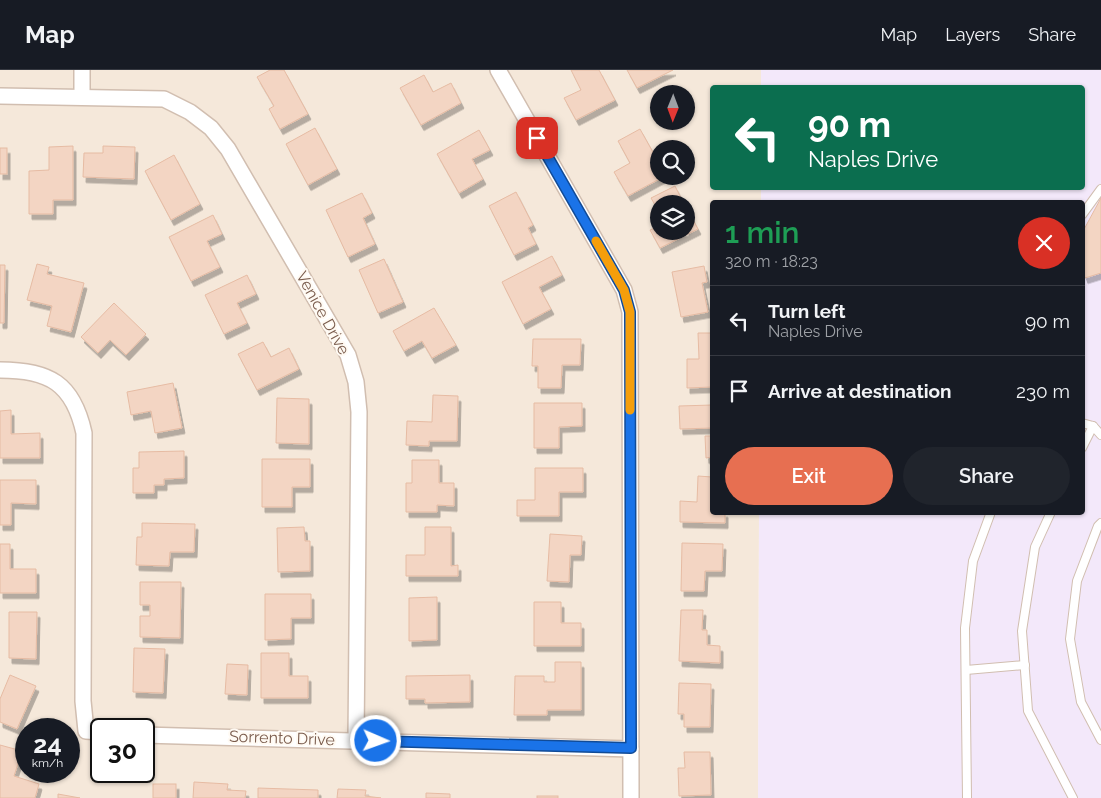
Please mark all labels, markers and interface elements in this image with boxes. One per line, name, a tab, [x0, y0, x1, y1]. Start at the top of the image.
text: Map	[25, 20, 75, 49]
text: Map	[881, 24, 917, 45]
text: Layers	[945, 24, 1000, 45]
text: Share	[1028, 24, 1076, 45]
north arrow	[650, 85, 695, 130]
map controls	[650, 85, 695, 240]
text: 90 m	[808, 104, 891, 145]
icon: left	[725, 105, 790, 170]
pin	[516, 117, 558, 159]
icon: arrive	[523, 124, 551, 152]
button: search	[650, 140, 695, 185]
text: Naples Drive	[808, 146, 938, 172]
button: layers	[650, 195, 695, 240]
text: 1 min	[725, 215, 800, 250]
button: close	[1018, 217, 1070, 269]
text: 320 m · 18:23	[725, 252, 818, 271]
street label: Venice Drive	[292, 268, 354, 358]
text: Turn left	[768, 300, 845, 322]
icon: left	[725, 307, 753, 335]
text: 90 m	[1025, 310, 1070, 332]
text: Naples Drive	[768, 322, 863, 341]
icon: arrive	[725, 377, 753, 405]
text: Arrive at destination	[768, 380, 952, 402]
text: 230 m	[1016, 380, 1070, 402]
button: Exit	[725, 447, 893, 505]
button: Share	[903, 447, 1070, 505]
position arrow	[349, 714, 401, 766]
speed limit sign: 30	[90, 718, 155, 783]
street label: Sorrento Drive	[229, 727, 335, 749]
text: 24	[33, 729, 62, 759]
text: km/h	[32, 756, 63, 770]

